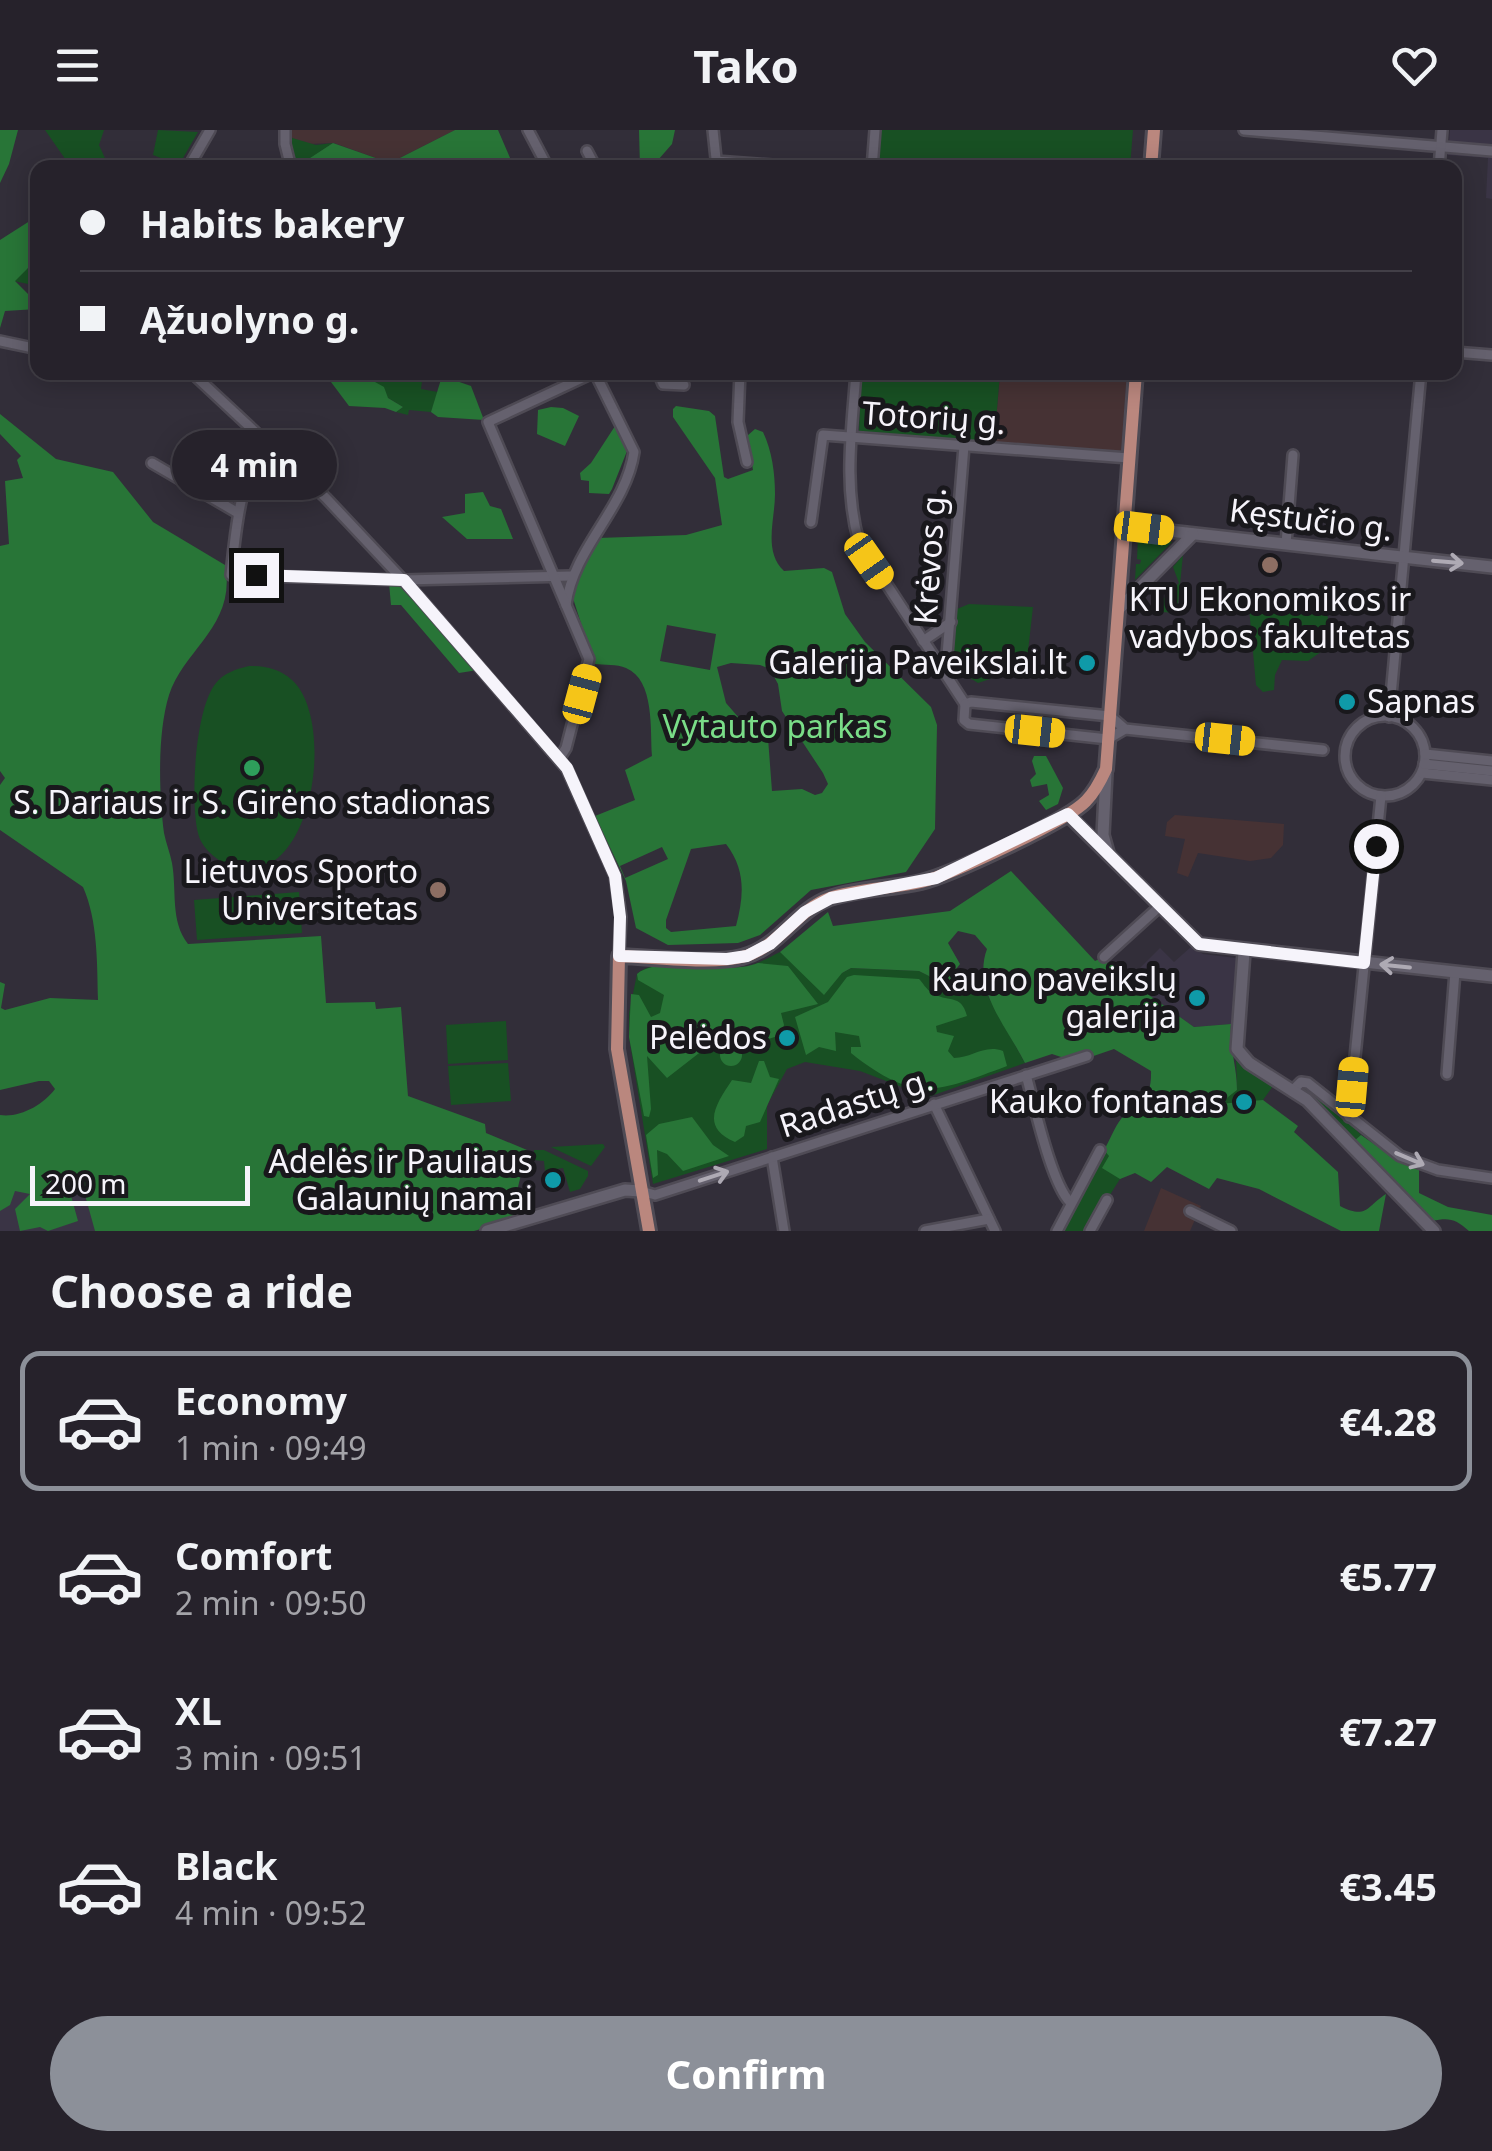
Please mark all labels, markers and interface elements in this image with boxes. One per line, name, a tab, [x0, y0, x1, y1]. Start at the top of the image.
text: Tako	[693, 35, 799, 96]
icon: menu	[50, 38, 105, 93]
icon: heart	[1387, 38, 1442, 93]
text: Habits bakery	[140, 197, 404, 249]
text: Ąžuolyno g.	[140, 293, 360, 345]
street label: Totorių g.	[861, 390, 1007, 443]
callout: 4 min	[174, 430, 338, 500]
text: 4 min	[210, 443, 299, 486]
street label: Krėvos g.	[902, 486, 955, 626]
street label: Kęstučio g.	[1227, 487, 1395, 550]
car	[1112, 509, 1176, 547]
car	[840, 528, 898, 594]
route end	[234, 553, 279, 598]
one-way arrow	[1432, 553, 1464, 572]
marker: KTU Ekonomikos ir vadybos fakultetas	[1259, 554, 1281, 576]
place label: KTU Ekonomikos ir vadybos fakultetas	[1129, 577, 1411, 657]
place label: Galerija Paveikslai.lt	[768, 640, 1067, 683]
marker: Galerija Paveikslai.lt	[1076, 652, 1098, 674]
car	[560, 661, 604, 727]
place label: Sapnas	[1367, 679, 1475, 722]
marker: Sapnas	[1336, 691, 1358, 713]
park label: Vytauto parkas	[662, 704, 888, 747]
car	[1004, 713, 1066, 749]
car	[1194, 721, 1256, 757]
marker: S. Dariaus ir S. Girėno stadionas	[241, 757, 263, 779]
place label: S. Dariaus ir S. Girėno stadionas	[13, 780, 491, 823]
route start	[1354, 824, 1399, 869]
place label: Lietuvos Sporto Universitetas	[184, 849, 418, 929]
marker: Lietuvos Sporto Universitetas	[427, 879, 449, 901]
one-way arrow	[1379, 956, 1412, 975]
place label: Kauno paveikslų galerija	[931, 957, 1177, 1037]
marker: Kauno paveikslų galerija	[1186, 987, 1208, 1009]
place label: Pelėdos	[649, 1015, 767, 1058]
marker: Pelėdos	[776, 1027, 798, 1049]
car	[1334, 1056, 1370, 1118]
street label: Radastų g.	[773, 1057, 938, 1147]
place label: Kauko fontanas	[989, 1079, 1224, 1122]
marker: Kauko fontanas	[1233, 1091, 1255, 1113]
place label: Adelės ir Pauliaus Galaunių namai	[268, 1139, 533, 1219]
one-way arrow	[1394, 1151, 1425, 1169]
scale bar	[30, 1161, 250, 1206]
text: 200 m	[45, 1164, 127, 1202]
one-way arrow	[697, 1166, 729, 1184]
marker: Adelės ir Pauliaus Galaunių namai	[542, 1169, 564, 1191]
text: Choose a ride	[50, 1260, 353, 1321]
text: Economy	[175, 1374, 347, 1426]
icon: car	[55, 1376, 145, 1466]
text: €4.28	[1339, 1395, 1437, 1447]
text: 1 min · 09:49	[175, 1426, 367, 1469]
text: Comfort	[175, 1529, 332, 1581]
icon: car	[55, 1531, 145, 1621]
text: €5.77	[1339, 1550, 1437, 1602]
text: 2 min · 09:50	[175, 1581, 367, 1624]
text: XL	[175, 1684, 222, 1736]
icon: car	[55, 1686, 145, 1776]
text: €7.27	[1339, 1705, 1437, 1757]
text: 3 min · 09:51	[175, 1736, 367, 1779]
text: Black	[175, 1839, 278, 1891]
icon: car	[55, 1841, 145, 1931]
text: €3.45	[1339, 1860, 1437, 1912]
text: 4 min · 09:52	[175, 1891, 367, 1934]
button: Confirm	[50, 2016, 1442, 2131]

